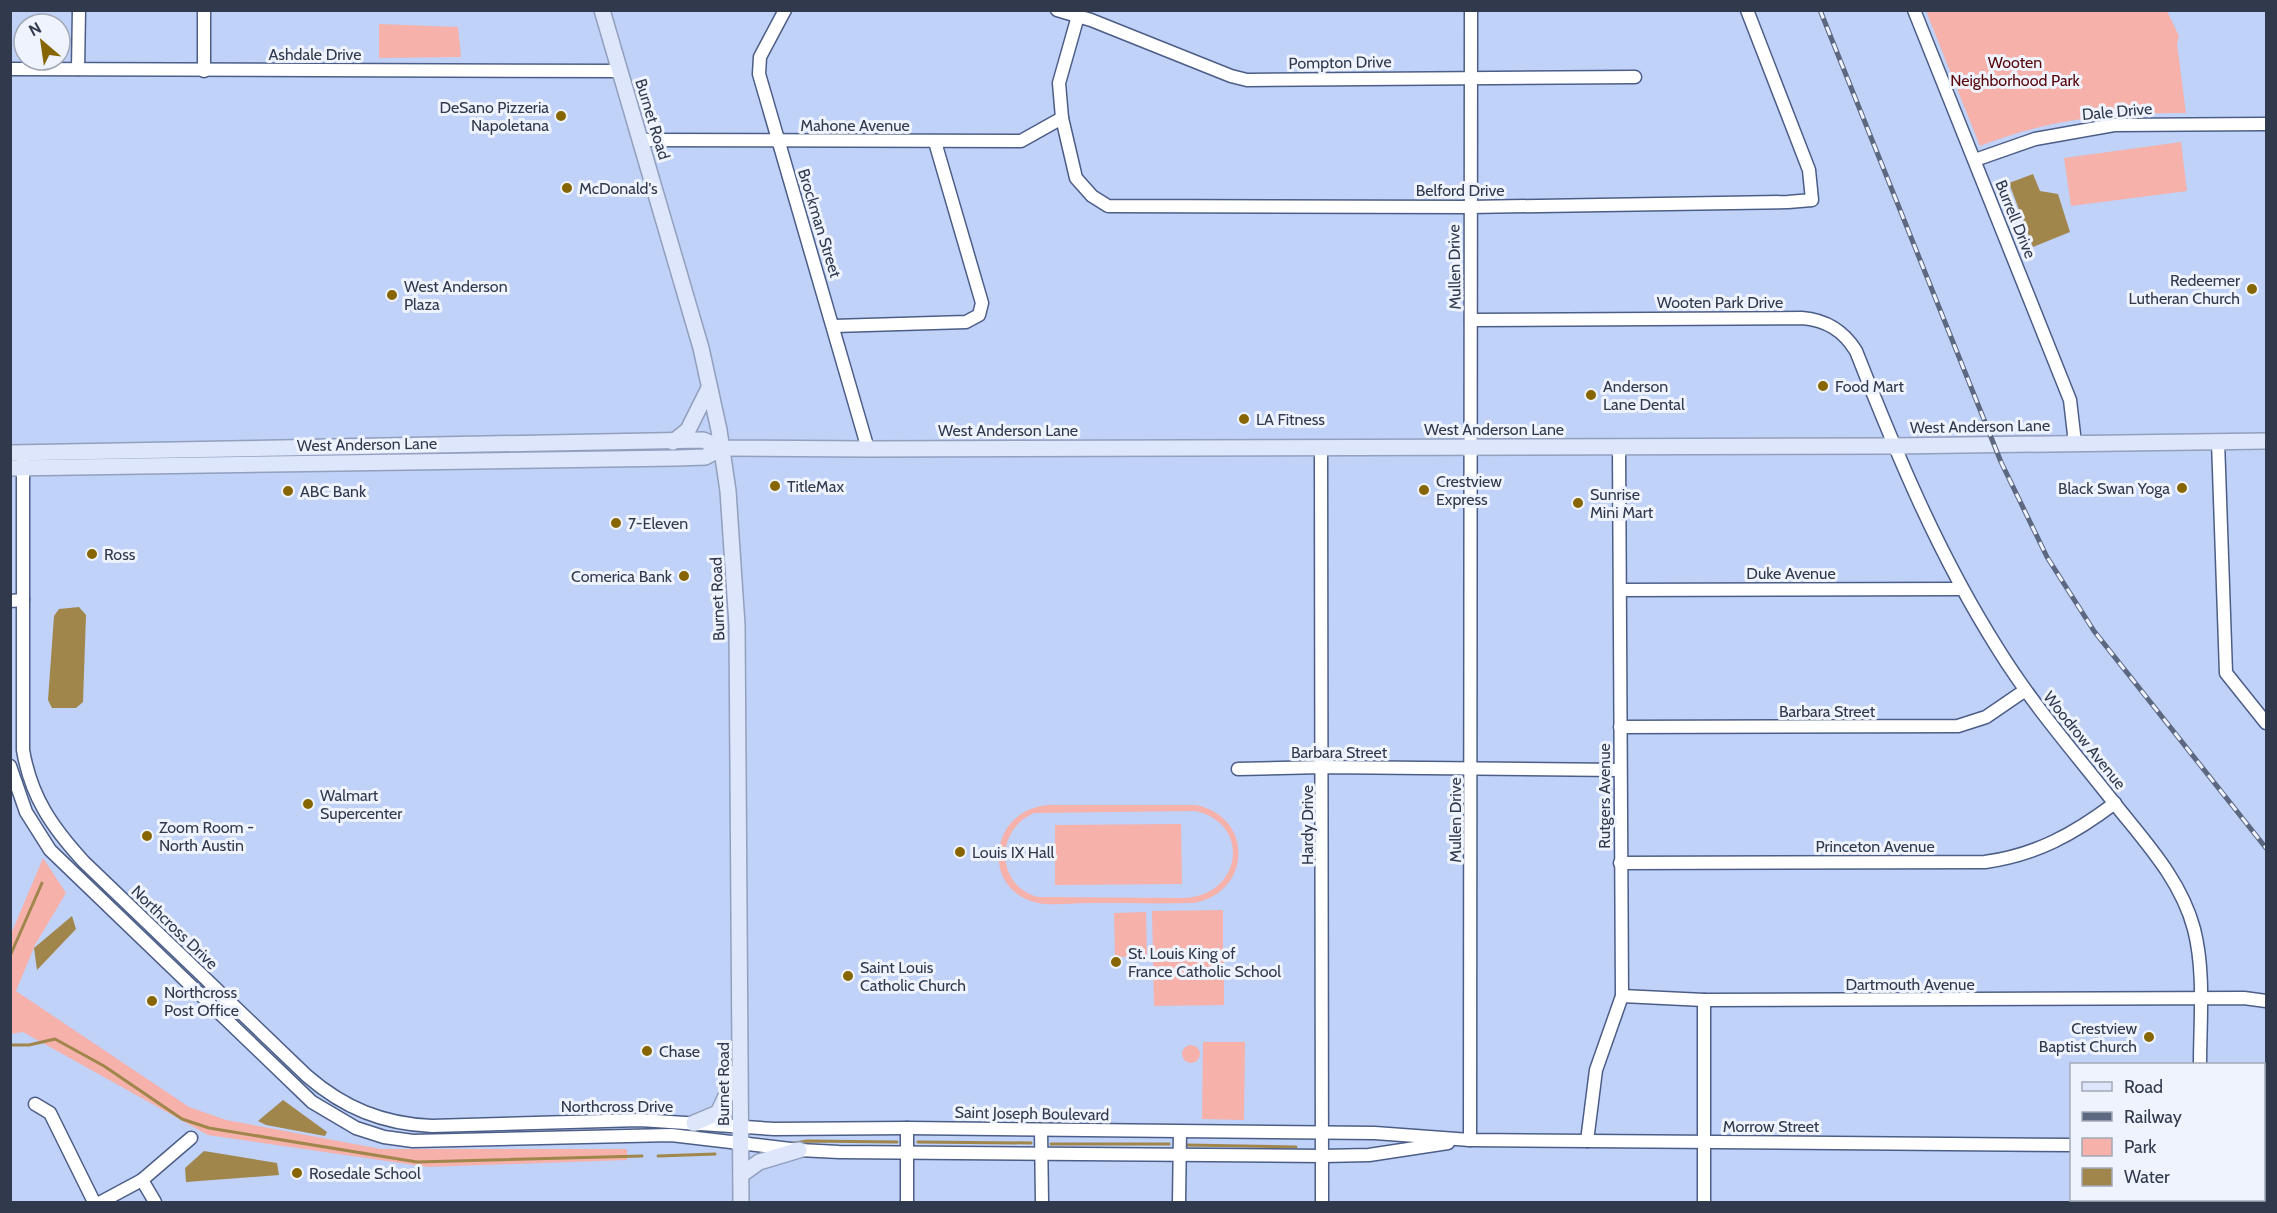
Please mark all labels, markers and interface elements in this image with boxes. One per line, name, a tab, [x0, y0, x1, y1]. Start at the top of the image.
north arrow	[12, 12, 72, 72]
text: N	[25, 18, 45, 40]
street label: Ashdale Drive	[268, 45, 362, 64]
street label: Pompton Drive	[1288, 52, 1392, 73]
park label: Wooten Neighborhood Park	[1950, 53, 2081, 90]
street label: Burnet Road	[631, 76, 674, 162]
place label: DeSano Pizzeria Napoletana	[439, 98, 549, 135]
street label: Dale Drive	[2081, 99, 2153, 124]
marker: DeSano Pizzeria Napoletana	[554, 109, 568, 123]
street label: Mahone Avenue	[800, 116, 910, 135]
street label: Brockman Street	[794, 166, 845, 280]
street label: Burrell Drive	[1991, 177, 2040, 261]
place label: McDonald's	[579, 179, 658, 198]
marker: McDonald's	[560, 181, 574, 195]
street label: Belford Drive	[1416, 181, 1504, 200]
street label: Mullen Drive	[1444, 224, 1465, 310]
place label: Redeemer Lutheran Church	[2129, 271, 2241, 308]
place label: West Anderson Plaza	[404, 277, 508, 314]
marker: Redeemer Lutheran Church	[2245, 282, 2259, 296]
marker: West Anderson Plaza	[385, 288, 399, 302]
street label: Wooten Park Drive	[1657, 293, 1783, 312]
place label: Anderson Lane Dental	[1603, 377, 1685, 414]
place label: Food Mart	[1835, 377, 1904, 396]
marker: Food Mart	[1816, 379, 1830, 393]
marker: Anderson Lane Dental	[1584, 388, 1598, 402]
place label: LA Fitness	[1256, 410, 1325, 429]
marker: LA Fitness	[1237, 412, 1251, 426]
street label: West Anderson Lane	[1910, 416, 2050, 437]
street label: West Anderson Lane	[1424, 420, 1564, 439]
street label: West Anderson Lane	[938, 421, 1078, 440]
street label: West Anderson Lane	[297, 434, 437, 455]
place label: Crestview Express	[1436, 472, 1502, 509]
place label: TitleMax	[787, 477, 844, 496]
marker: TitleMax	[768, 479, 782, 493]
place label: Black Swan Yoga	[2058, 479, 2170, 498]
marker: Black Swan Yoga	[2175, 481, 2189, 495]
place label: ABC Bank	[300, 482, 367, 501]
marker: Crestview Express	[1417, 483, 1431, 497]
marker: ABC Bank	[281, 484, 295, 498]
place label: Sunrise Mini Mart	[1590, 485, 1654, 522]
marker: Sunrise Mini Mart	[1571, 496, 1585, 510]
place label: 7-Eleven	[628, 514, 688, 533]
marker: 7-Eleven	[609, 516, 623, 530]
place label: Ross	[104, 545, 136, 564]
marker: Ross	[85, 547, 99, 561]
street label: Burnet Road	[707, 557, 728, 641]
street label: Duke Avenue	[1746, 564, 1836, 583]
place label: Comerica Bank	[571, 567, 673, 586]
marker: Comerica Bank	[677, 569, 691, 583]
street label: Woodrow Avenue	[2039, 688, 2130, 793]
street label: Barbara Street	[1779, 702, 1876, 721]
street label: Barbara Street	[1291, 743, 1388, 762]
street label: Rutgers Avenue	[1595, 743, 1614, 849]
street label: Mullen Drive	[1446, 777, 1465, 863]
street label: Hardy Drive	[1298, 785, 1317, 865]
place label: Walmart Supercenter	[320, 786, 403, 823]
marker: Walmart Supercenter	[301, 797, 315, 811]
place label: Zoom Room - North Austin	[159, 818, 254, 855]
marker: Zoom Room - North Austin	[140, 829, 154, 843]
street label: Princeton Avenue	[1815, 837, 1935, 856]
place label: Louis IX Hall	[972, 843, 1054, 862]
marker: Louis IX Hall	[953, 845, 967, 859]
street label: Northcross Drive	[128, 881, 222, 973]
place label: St. Louis King of France Catholic School	[1128, 944, 1281, 981]
marker: St. Louis King of France Catholic School	[1109, 955, 1123, 969]
place label: Saint Louis Catholic Church	[860, 958, 966, 995]
marker: Saint Louis Catholic Church	[841, 969, 855, 983]
street label: Dartmouth Avenue	[1845, 975, 1975, 994]
place label: Northcross Post Office	[164, 983, 239, 1020]
marker: Northcross Post Office	[145, 994, 159, 1008]
place label: Crestview Baptist Church	[2039, 1019, 2137, 1056]
marker: Crestview Baptist Church	[2142, 1030, 2156, 1044]
place label: Chase	[659, 1042, 700, 1061]
street label: Burnet Road	[714, 1042, 733, 1126]
marker: Chase	[640, 1044, 654, 1058]
legend	[2070, 1063, 2265, 1201]
text: Road	[2124, 1076, 2163, 1098]
street label: Northcross Drive	[561, 1097, 673, 1116]
street label: Saint Joseph Boulevard	[955, 1103, 1109, 1124]
text: Railway	[2124, 1106, 2182, 1128]
street label: Morrow Street	[1723, 1117, 1820, 1136]
text: Park	[2124, 1136, 2157, 1158]
place label: Rosedale School	[309, 1164, 421, 1183]
marker: Rosedale School	[290, 1166, 304, 1180]
text: Water	[2124, 1166, 2170, 1188]

